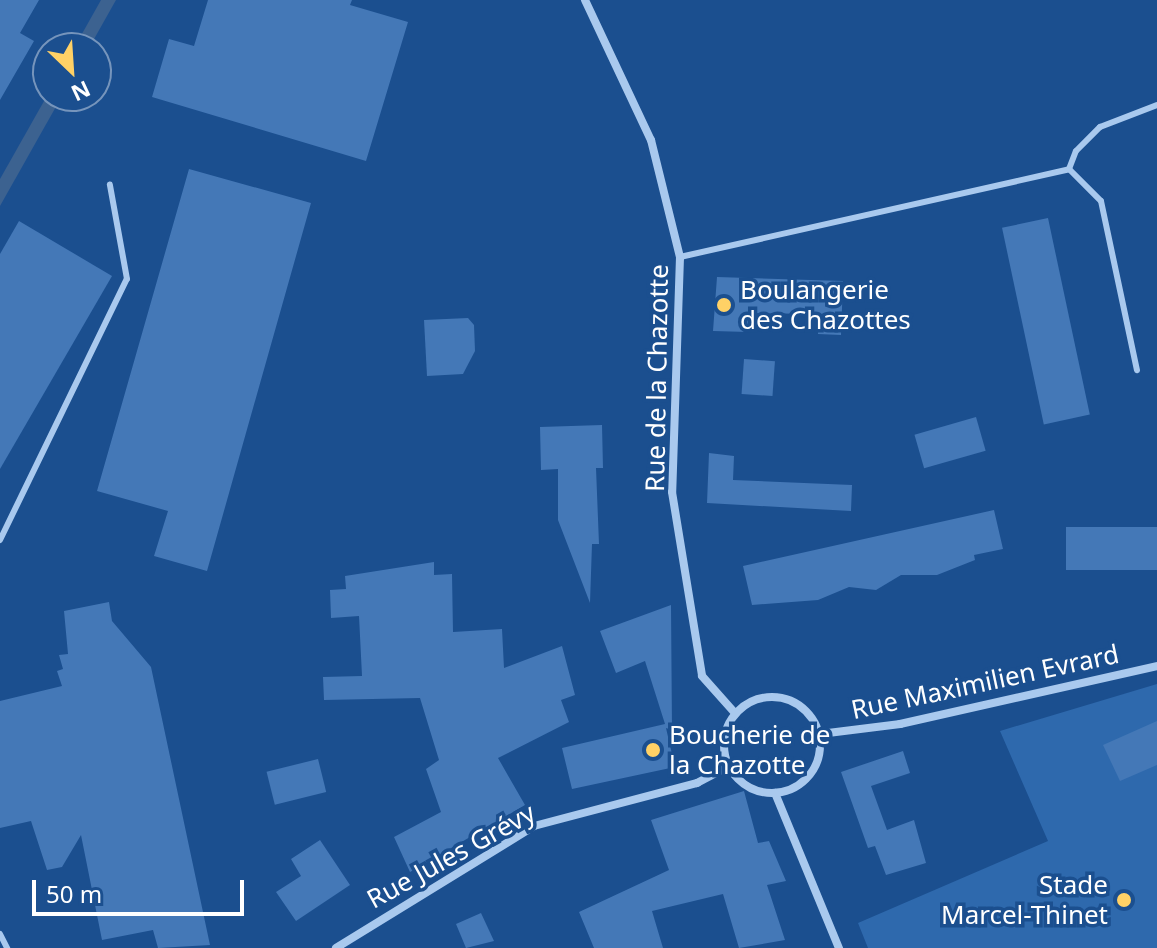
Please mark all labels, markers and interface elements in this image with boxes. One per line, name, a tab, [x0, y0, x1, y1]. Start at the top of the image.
north arrow	[32, 32, 112, 112]
text: N	[67, 75, 96, 109]
street label: Rue de la Chazotte	[639, 264, 675, 492]
place label: Boulangerie des Chazottes	[740, 274, 911, 336]
marker: Boulangerie des Chazottes	[715, 296, 733, 314]
street label: Rue Maximilien Evrard	[848, 638, 1122, 726]
place label: Boucherie de la Chazotte	[669, 719, 830, 780]
marker: Boucherie de la Chazotte	[644, 741, 662, 759]
street label: Rue Jules Grévy	[362, 797, 540, 915]
scale bar	[36, 864, 248, 914]
place label: Stade Marcel-Thinet	[941, 869, 1108, 930]
text: 50 m	[46, 877, 102, 910]
marker: Stade Marcel-Thinet	[1115, 891, 1133, 909]

